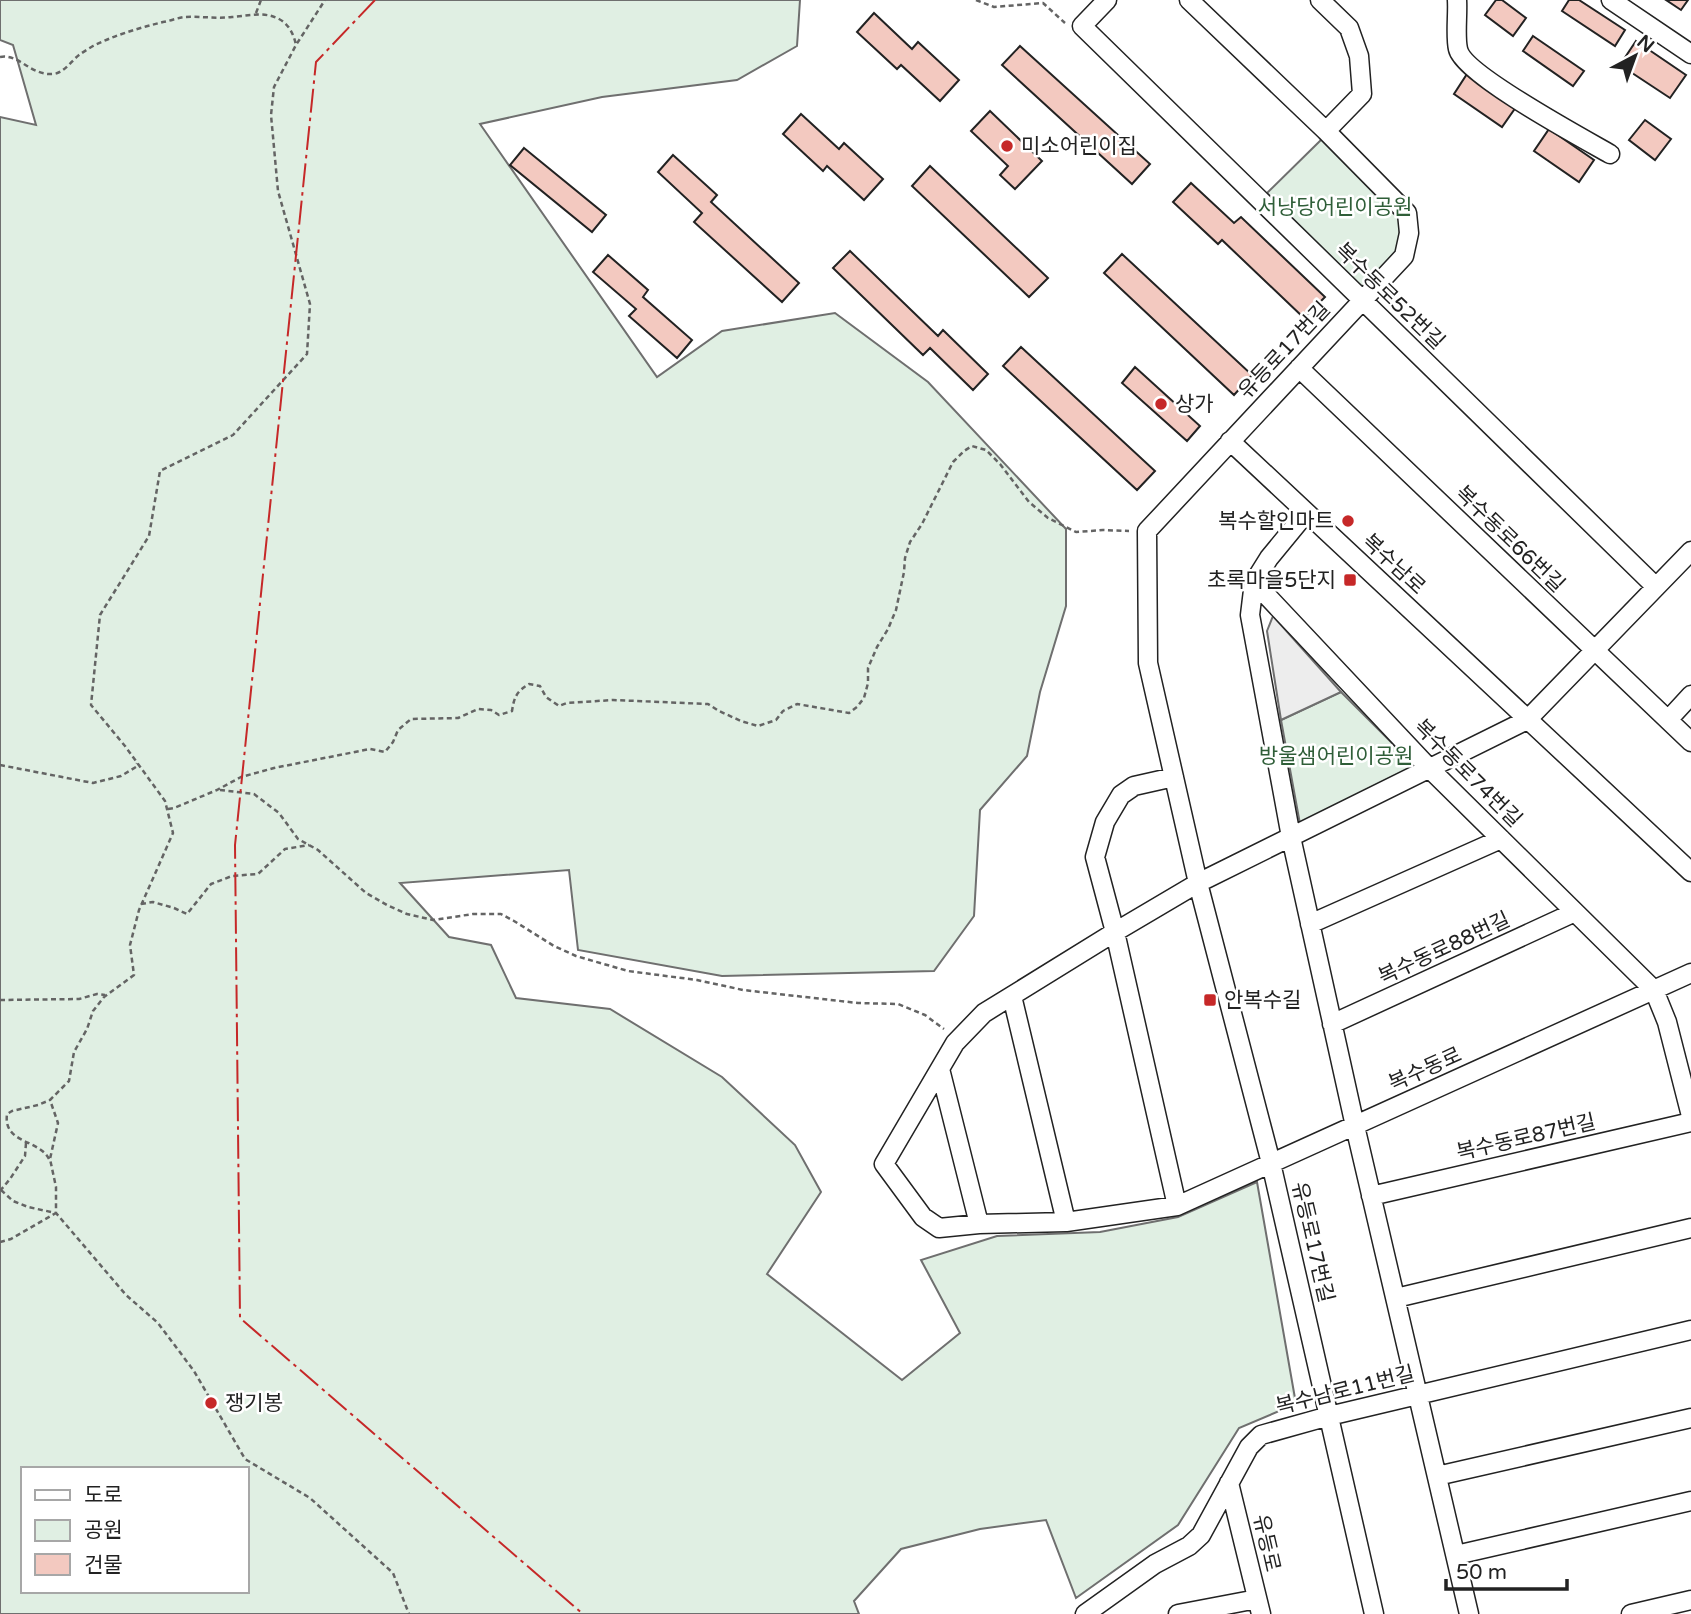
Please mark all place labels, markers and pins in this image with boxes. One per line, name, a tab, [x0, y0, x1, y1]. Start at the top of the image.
place label: 미소어린이집	[1021, 134, 1137, 159]
marker: 미소어린이집	[999, 138, 1015, 154]
place label: 상가	[1175, 392, 1214, 417]
marker: 상가	[1153, 396, 1169, 412]
place label: 복수할인마트	[1218, 509, 1334, 534]
marker: 복수할인마트	[1340, 513, 1356, 529]
place label: 초록마을5단지	[1207, 568, 1336, 593]
marker: 초록마을5단지	[1342, 572, 1358, 588]
place label: 안복수길	[1224, 988, 1301, 1013]
marker: 안복수길	[1202, 992, 1218, 1008]
place label: 쟁기봉	[225, 1391, 283, 1416]
marker: 쟁기봉	[203, 1395, 219, 1411]

